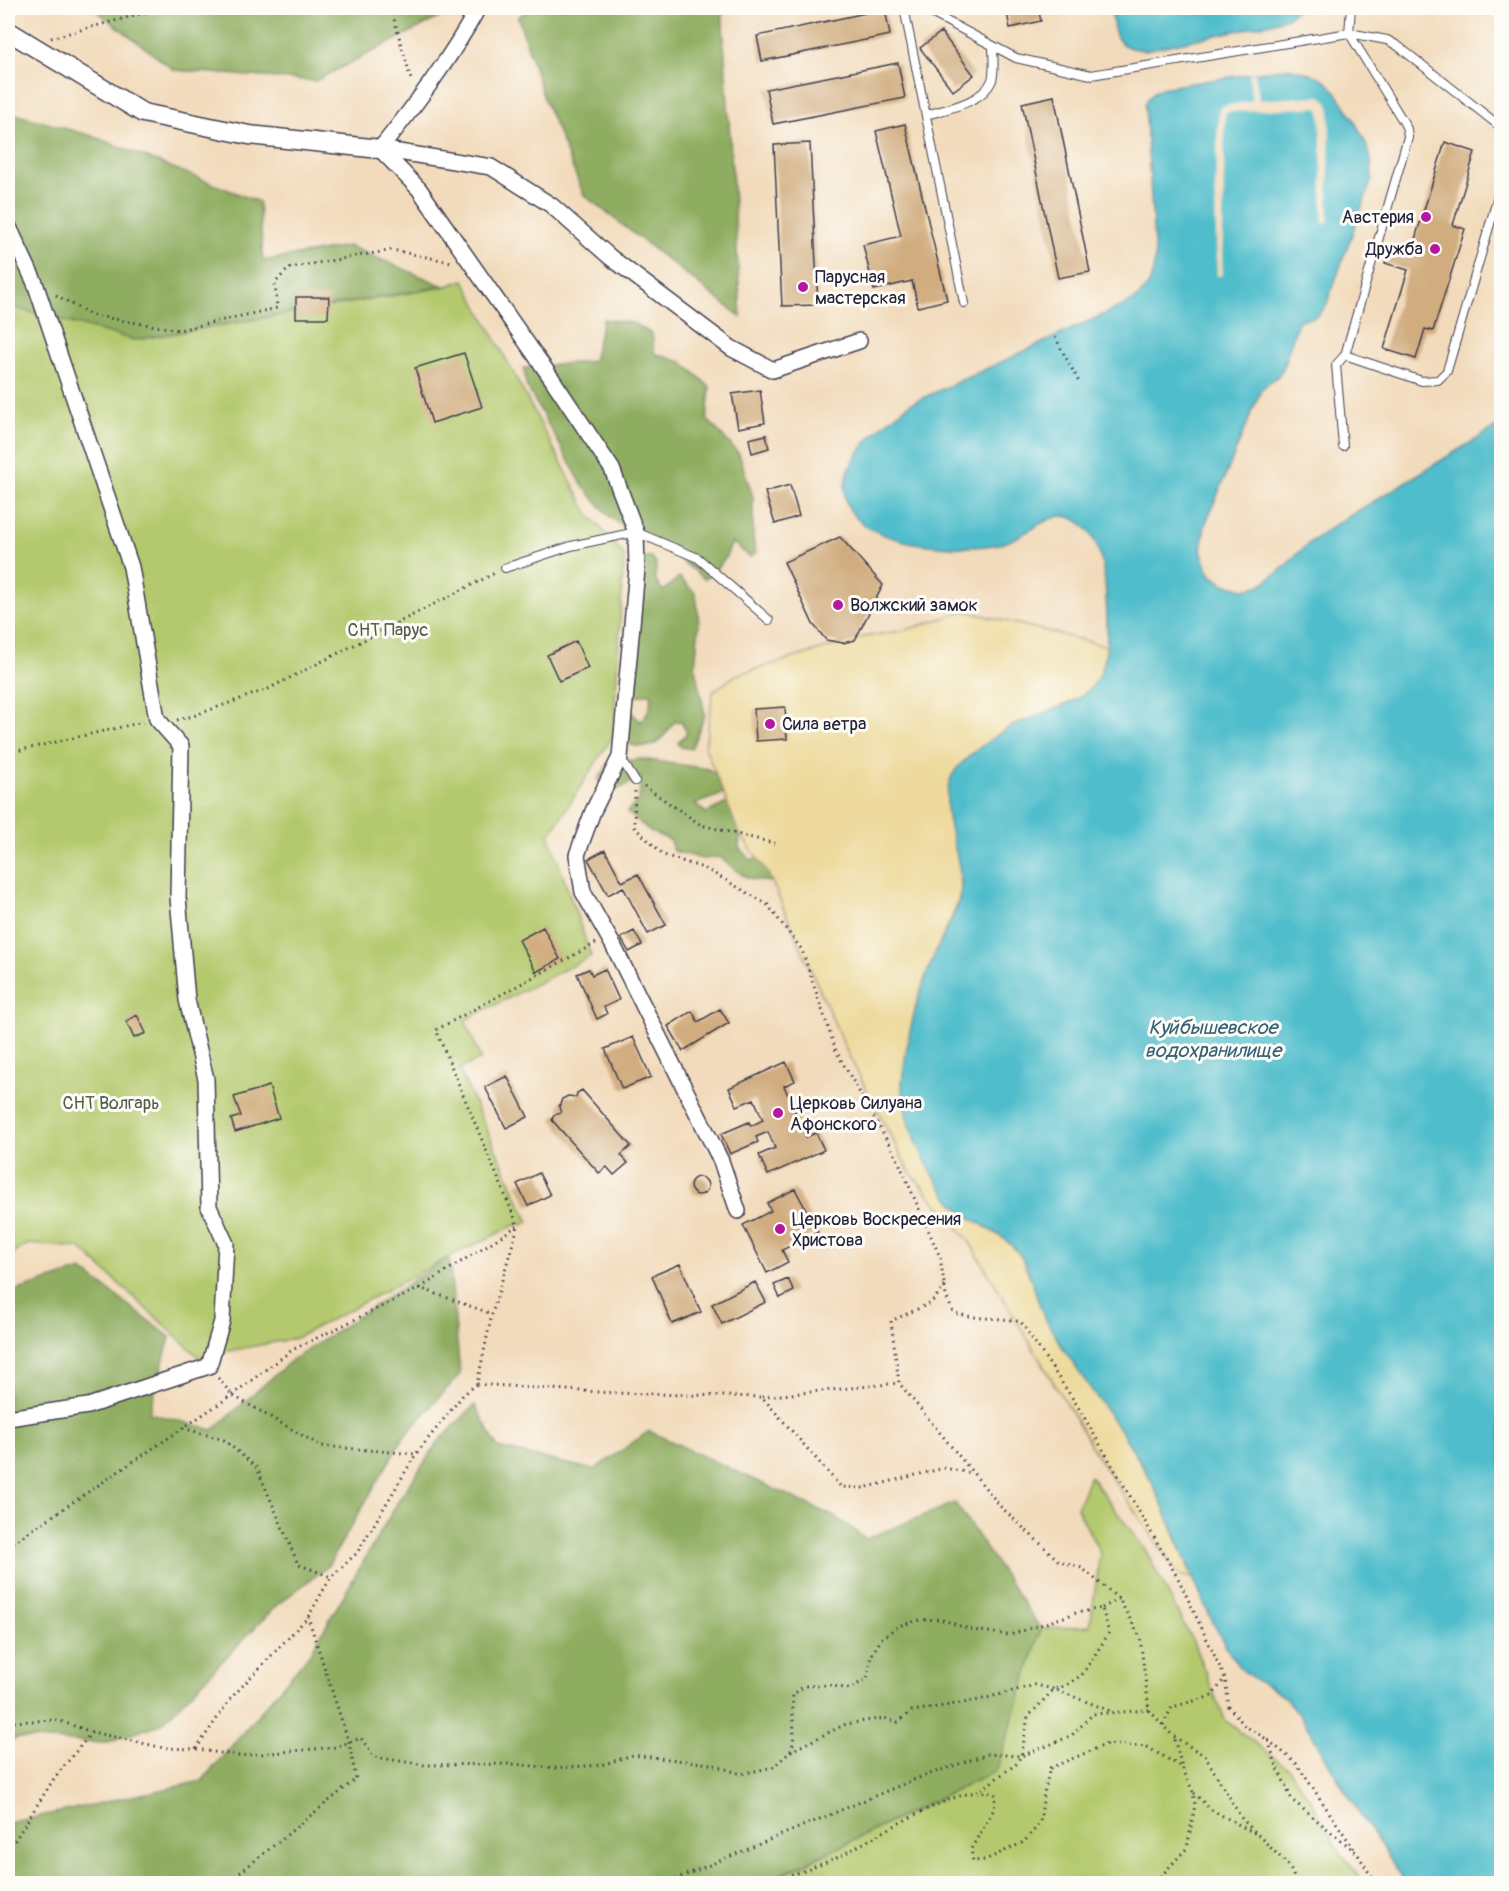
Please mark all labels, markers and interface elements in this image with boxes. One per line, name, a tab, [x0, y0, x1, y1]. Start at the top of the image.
place label: Австерия	[1342, 206, 1414, 229]
marker: Австерия	[1419, 210, 1433, 224]
place label: Дружба	[1365, 238, 1423, 261]
marker: Дружба	[1428, 242, 1442, 256]
place label: Парусная мастерская	[815, 266, 906, 310]
marker: Парусная мастерская	[796, 280, 810, 294]
place label: Волжский замок	[850, 594, 978, 617]
marker: Волжский замок	[831, 598, 845, 612]
park label: СНТ Парус	[348, 619, 428, 642]
place label: Сила ветра	[782, 713, 866, 736]
marker: Сила ветра	[763, 717, 777, 731]
water label: Куйбышевское водохранилище	[1145, 1015, 1283, 1063]
park label: СНТ Волгарь	[62, 1092, 160, 1115]
place label: Церковь Силуана Афонского	[790, 1092, 922, 1136]
marker: Церковь Силуана Афонского	[771, 1106, 785, 1120]
place label: Церковь Воскресения Христова	[792, 1208, 961, 1252]
marker: Церковь Воскресения Христова	[773, 1222, 787, 1236]

